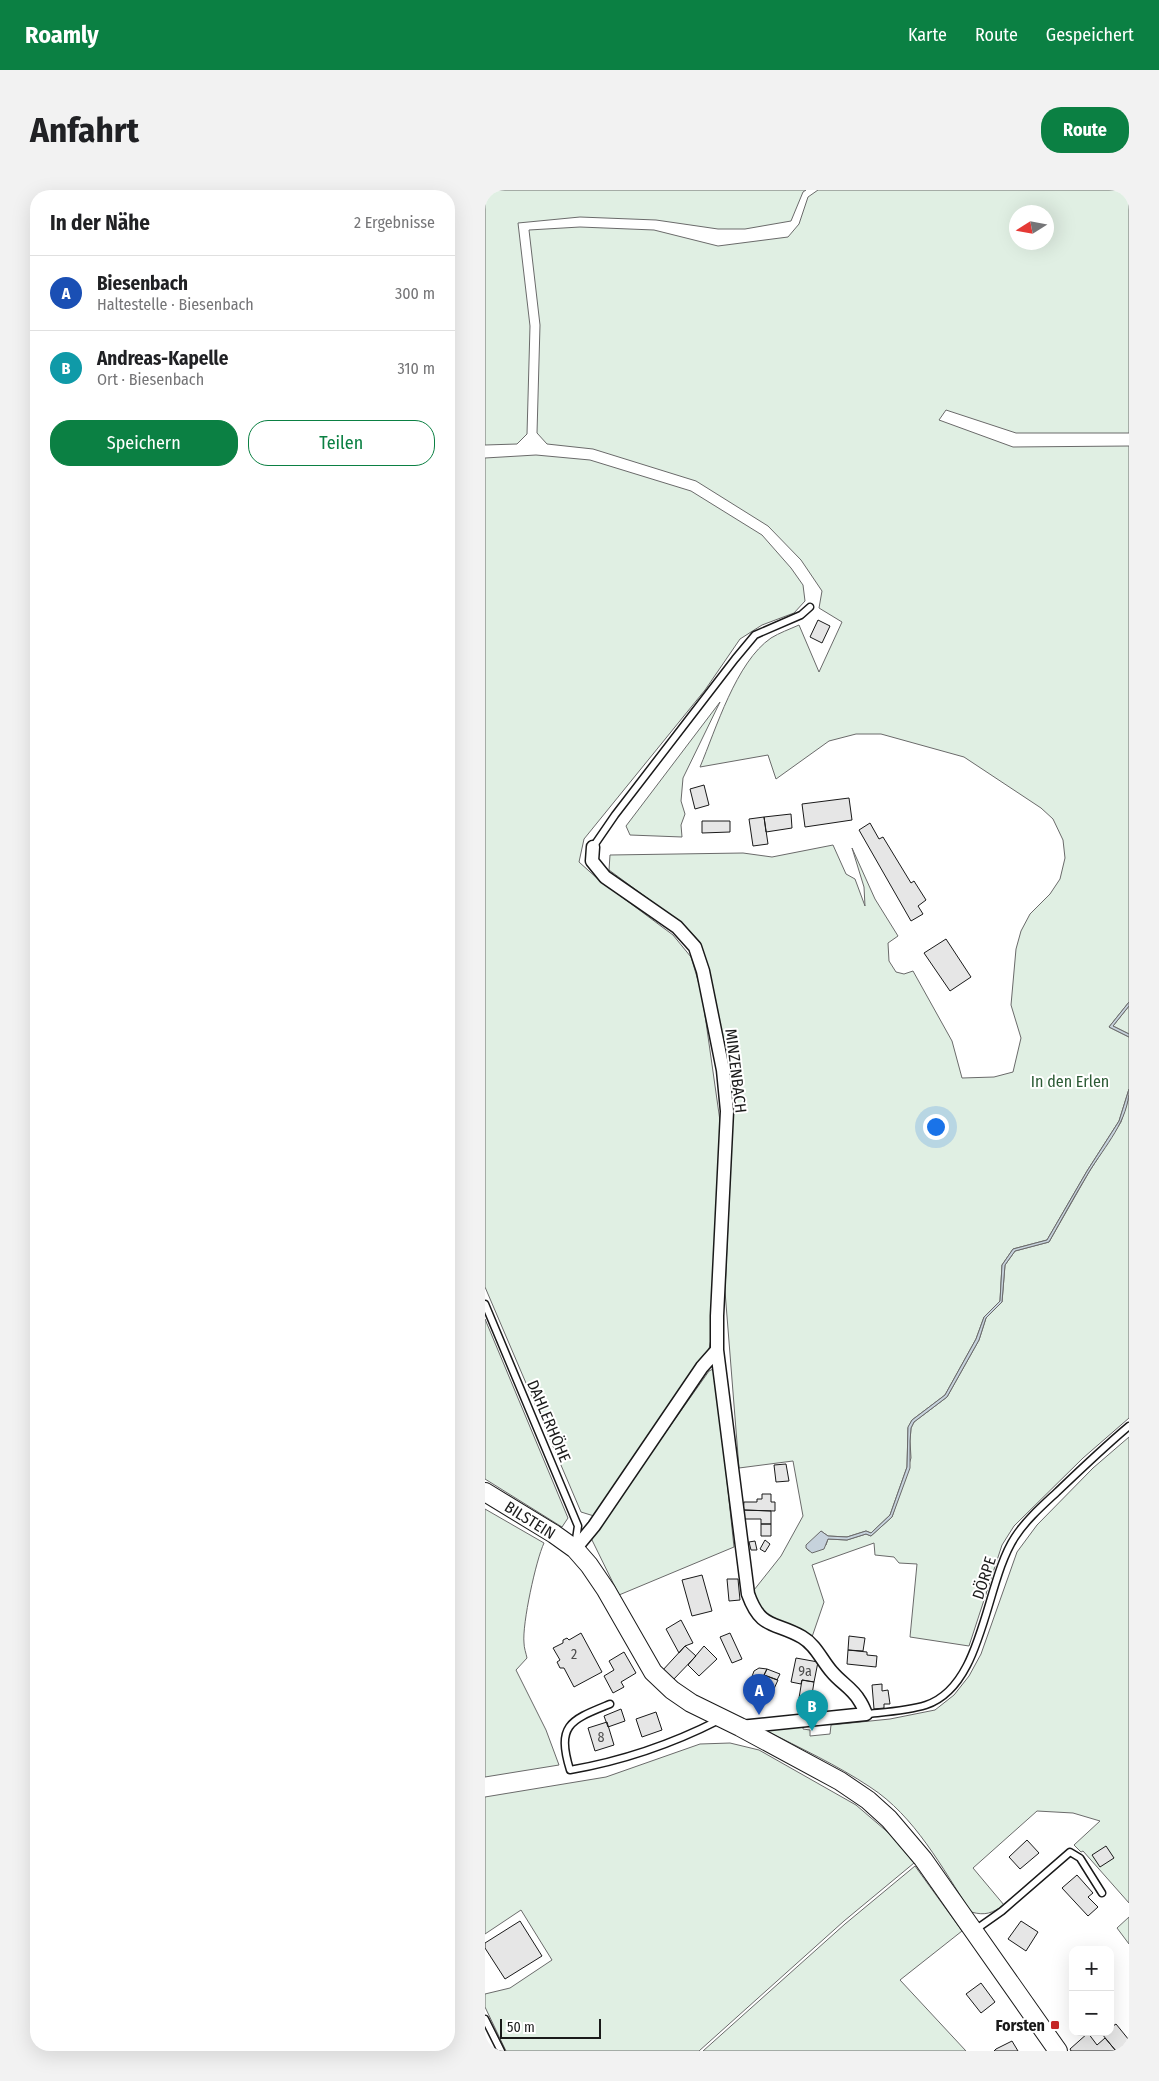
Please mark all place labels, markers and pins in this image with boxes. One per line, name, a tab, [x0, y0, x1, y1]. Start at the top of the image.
pin: A	[743, 1674, 775, 1715]
pin: B	[796, 1690, 828, 1731]
place label: Forsten	[995, 2016, 1045, 2035]
marker: Forsten	[1049, 2019, 1061, 2031]

